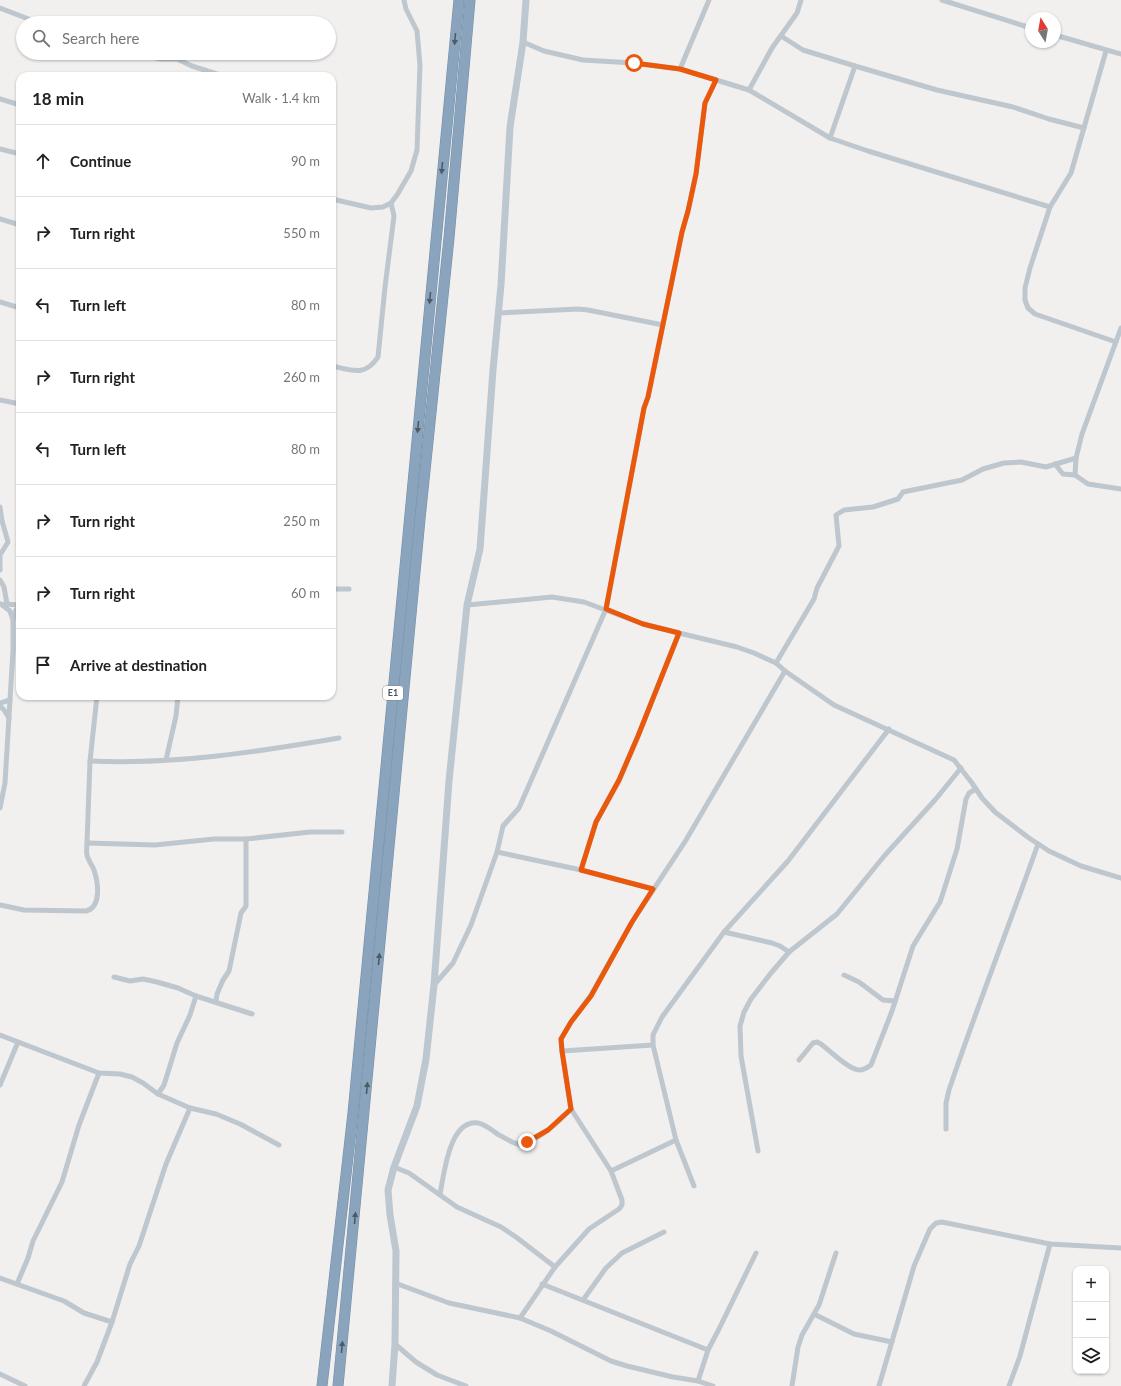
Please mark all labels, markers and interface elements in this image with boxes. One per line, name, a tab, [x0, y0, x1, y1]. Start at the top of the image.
north arrow	[1025, 12, 1061, 48]
search box	[16, 16, 336, 60]
icon: search	[30, 27, 52, 49]
text: Search here	[62, 29, 139, 47]
one-way arrow	[452, 33, 458, 45]
route start	[625, 54, 643, 72]
text: 18 min	[32, 88, 84, 109]
text: Walk · 1.4 km	[242, 90, 320, 106]
icon: ahead	[32, 150, 54, 172]
text: Continue	[70, 152, 131, 170]
text: 90 m	[291, 153, 320, 169]
one-way arrow	[439, 162, 446, 174]
icon: right	[32, 222, 54, 244]
text: Turn right	[70, 224, 135, 242]
text: 550 m	[283, 225, 320, 241]
one-way arrow	[427, 292, 434, 304]
icon: left	[32, 294, 54, 316]
text: Turn left	[70, 296, 126, 314]
text: 80 m	[291, 297, 320, 313]
icon: right	[32, 366, 54, 388]
text: Turn right	[70, 368, 135, 386]
text: 260 m	[283, 369, 320, 385]
one-way arrow	[415, 421, 422, 433]
icon: left	[32, 438, 54, 460]
text: Turn left	[70, 440, 126, 458]
text: 80 m	[291, 441, 320, 457]
icon: right	[32, 510, 54, 532]
text: Turn right	[70, 512, 135, 530]
text: 250 m	[283, 513, 320, 529]
icon: right	[32, 582, 54, 604]
text: Turn right	[70, 584, 135, 602]
text: 60 m	[291, 585, 320, 601]
icon: arrive	[32, 654, 54, 676]
text: Arrive at destination	[70, 656, 207, 674]
road number: E1	[383, 686, 403, 700]
one-way arrow	[376, 953, 383, 965]
one-way arrow	[364, 1082, 370, 1094]
route end	[518, 1133, 536, 1151]
one-way arrow	[351, 1212, 358, 1224]
map controls	[1073, 1266, 1109, 1374]
button: +	[1073, 1266, 1109, 1302]
button: −	[1073, 1302, 1109, 1338]
button: layers	[1073, 1338, 1109, 1374]
one-way arrow	[339, 1341, 345, 1353]

